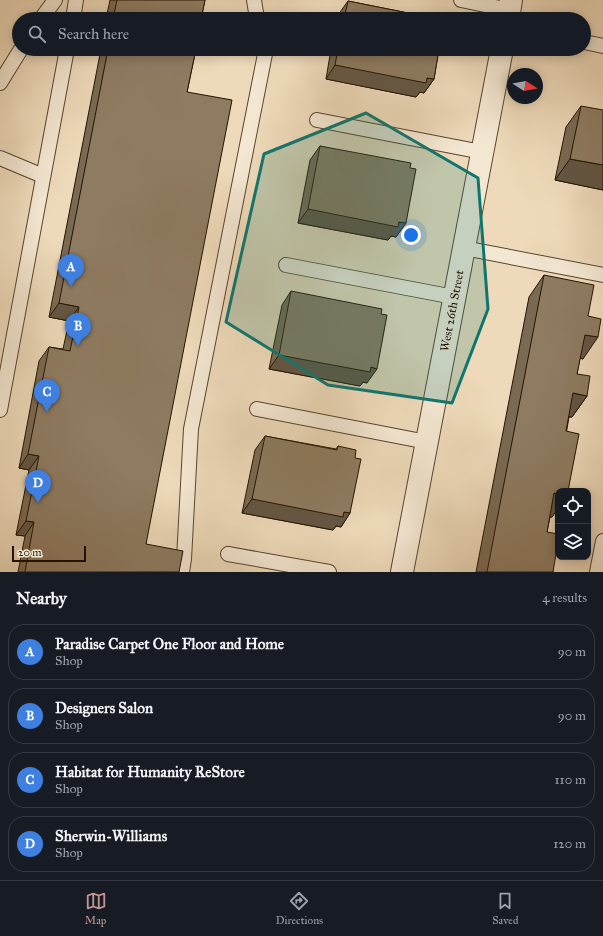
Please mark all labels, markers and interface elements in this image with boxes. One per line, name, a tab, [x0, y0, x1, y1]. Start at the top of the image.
search box	[12, 12, 591, 56]
icon: search	[26, 23, 48, 45]
text: Search here	[58, 25, 129, 43]
north arrow	[507, 68, 543, 104]
your location	[401, 225, 421, 245]
pin: A	[58, 254, 84, 287]
street label: West 26th Street	[437, 268, 467, 353]
pin: B	[65, 313, 91, 346]
pin: C	[34, 379, 60, 412]
pin: D	[25, 470, 51, 503]
map controls	[555, 488, 591, 560]
button: locate	[555, 488, 591, 524]
button: layers	[555, 524, 591, 560]
scale bar	[12, 544, 86, 563]
text: 20 m	[18, 546, 41, 559]
text: Nearby	[16, 588, 67, 609]
text: 4 results	[542, 590, 587, 606]
text: Paradise Carpet One Floor and Home	[55, 635, 284, 653]
text: A	[26, 644, 34, 660]
text: 90 m	[558, 644, 586, 660]
text: Shop	[55, 653, 83, 669]
text: Designers Salon	[55, 699, 153, 717]
text: B	[26, 708, 34, 724]
text: 90 m	[558, 708, 586, 724]
text: Shop	[55, 717, 83, 733]
text: Habitat for Humanity ReStore	[55, 763, 245, 781]
text: C	[26, 772, 34, 788]
text: 110 m	[554, 772, 586, 788]
text: Shop	[55, 781, 83, 797]
text: Sherwin-Williams	[55, 827, 167, 845]
text: D	[25, 836, 35, 852]
text: 120 m	[553, 836, 586, 852]
text: Shop	[55, 845, 83, 861]
tab: Map	[85, 890, 107, 927]
tab: Directions	[276, 890, 323, 927]
tab: Saved	[492, 890, 518, 927]

